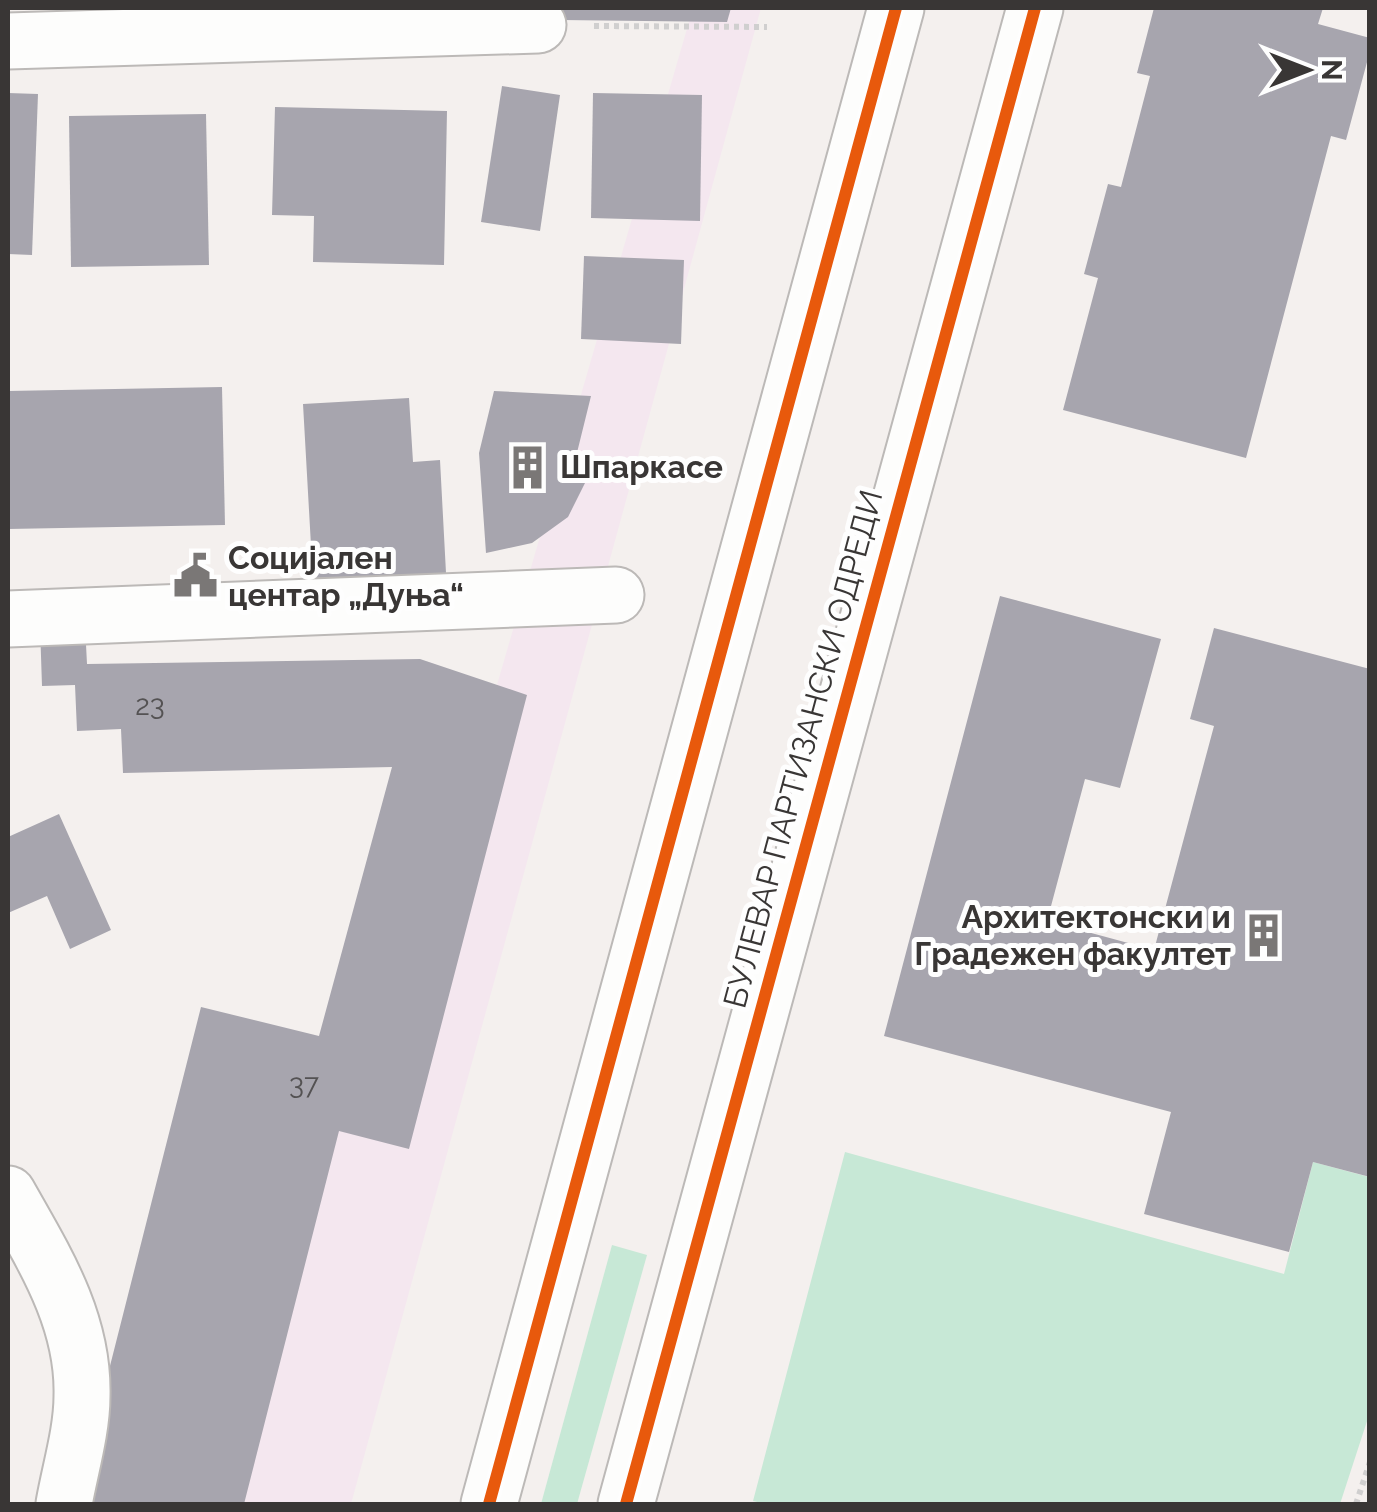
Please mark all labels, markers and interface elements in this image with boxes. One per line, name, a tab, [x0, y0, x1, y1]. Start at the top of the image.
north arrow	[1257, 20, 1357, 120]
text: N	[1315, 59, 1348, 81]
building icon: Шпаркасе	[503, 443, 551, 491]
place label: Шпаркасе	[560, 448, 723, 485]
street label: БУЛЕВАР ПАРТИЗАНСКИ ОДРЕДИ	[715, 486, 890, 1012]
place label: Социјален центар „Дуња“	[228, 539, 464, 613]
public building icon: Социјален центар „Дуња“	[171, 552, 219, 600]
house number: 23	[135, 689, 165, 722]
place label: Архитектонски и Градежен факултет	[914, 898, 1231, 972]
building icon: Архитектонски и Градежен факултет	[1240, 911, 1288, 959]
house number: 37	[289, 1068, 319, 1101]

